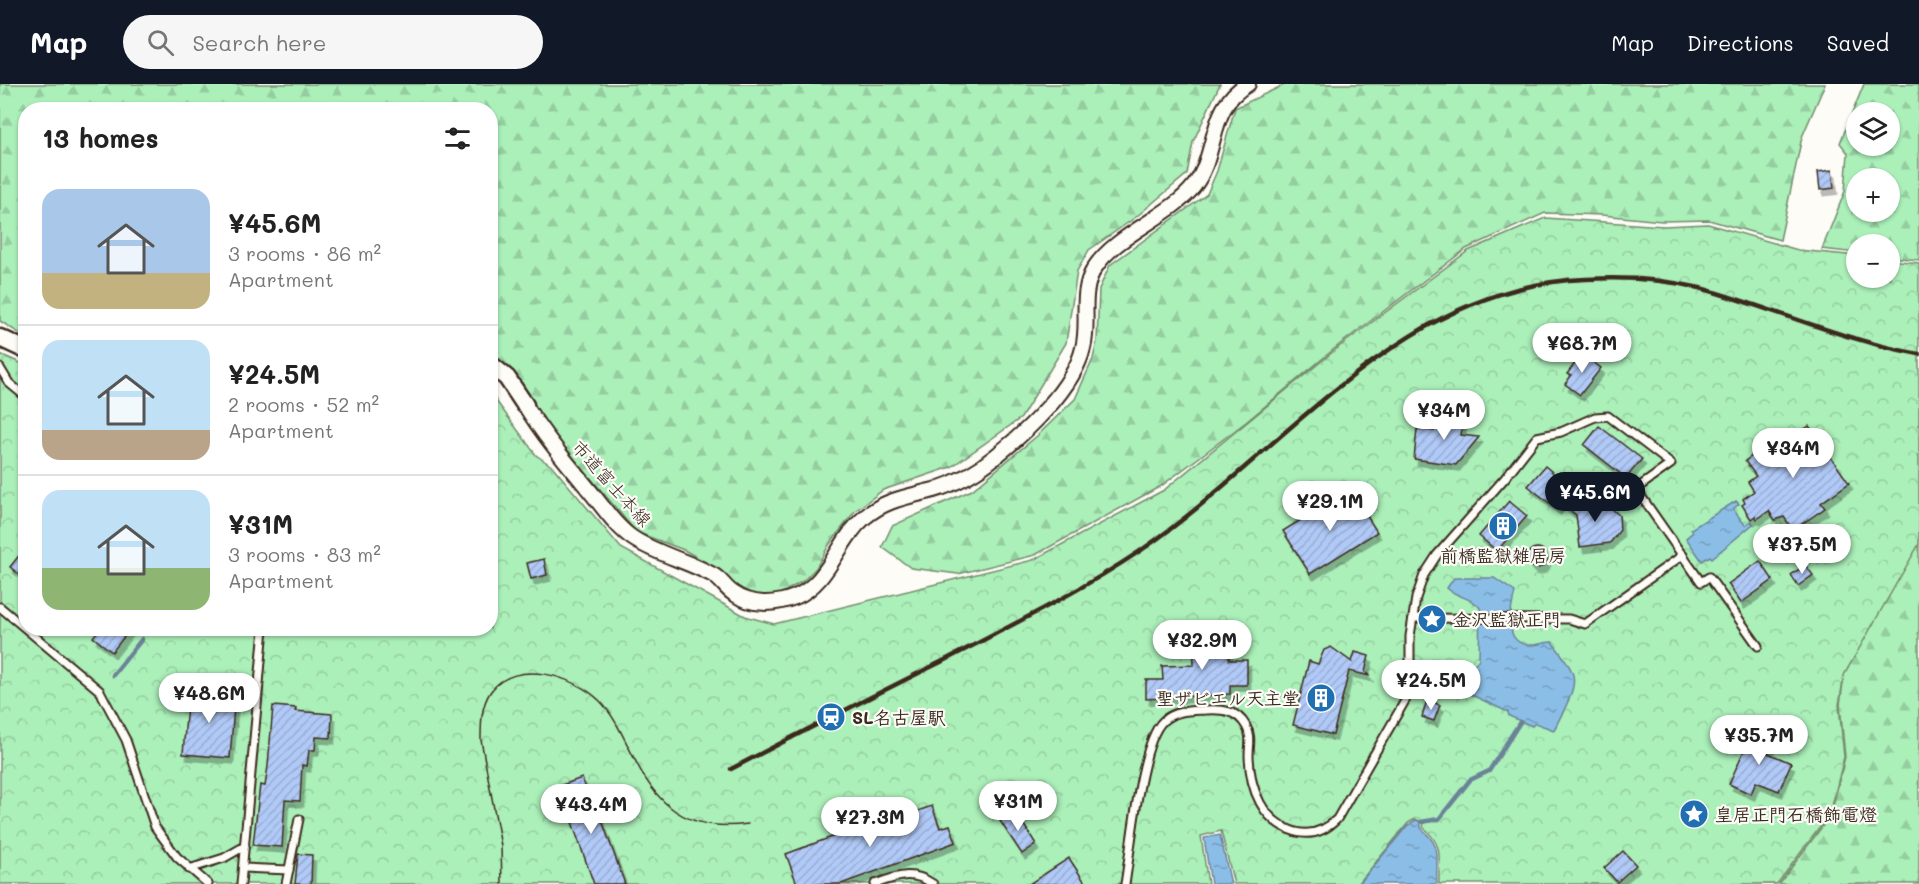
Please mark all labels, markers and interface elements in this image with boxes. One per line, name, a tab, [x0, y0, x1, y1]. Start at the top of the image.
search box	[123, 15, 543, 69]
text: Map	[30, 24, 87, 60]
icon: search	[144, 26, 177, 59]
text: Search here	[192, 28, 326, 57]
text: Map	[1611, 29, 1654, 56]
text: Directions	[1687, 29, 1794, 56]
text: Saved	[1827, 29, 1889, 56]
map controls	[1846, 102, 1900, 288]
button: layers	[1846, 102, 1900, 156]
text: 13 homes	[42, 121, 159, 155]
icon: filters	[441, 122, 474, 155]
button: +	[1846, 168, 1900, 222]
text: ¥45.6M	[228, 206, 321, 240]
icon: home	[90, 213, 162, 285]
button: −	[1846, 234, 1900, 288]
text: 3 rooms · 86 m²	[228, 240, 381, 266]
text: Apartment	[228, 266, 334, 292]
pin: ¥68.7M	[1533, 323, 1631, 374]
text: ¥68.7M	[1546, 329, 1618, 355]
text: ¥24.5M	[228, 357, 320, 391]
icon: home	[90, 364, 162, 436]
pin: ¥34M	[1408, 390, 1480, 441]
text: 2 rooms · 52 m²	[228, 391, 379, 417]
text: ¥34M	[1417, 396, 1471, 422]
text: Apartment	[228, 417, 334, 443]
pin: ¥34M	[1757, 428, 1829, 479]
text: ¥34M	[1766, 434, 1820, 460]
street label: 市道富士本線	[567, 435, 657, 531]
pin: ¥45.6M	[1546, 472, 1644, 523]
text: ¥45.6M	[1559, 478, 1631, 504]
pin: ¥29.1M	[1281, 481, 1379, 532]
text: ¥29.1M	[1296, 487, 1364, 513]
text: ¥31M	[228, 507, 293, 541]
building icon: 前橋監獄雑居房	[1487, 510, 1519, 542]
icon: home	[90, 514, 162, 586]
pin: ¥37.5M	[1753, 524, 1851, 575]
text: ¥37.5M	[1767, 530, 1837, 556]
text: 3 rooms · 83 m²	[228, 541, 381, 567]
place label: 前橋監獄雑居房	[1440, 543, 1566, 567]
text: Apartment	[228, 567, 334, 593]
place icon: 金沢監獄正門	[1416, 603, 1448, 635]
place label: 金沢監獄正門	[1453, 607, 1561, 631]
pin: ¥32.9M	[1153, 620, 1251, 671]
text: ¥32.9M	[1167, 626, 1237, 652]
pin: ¥24.5M	[1382, 660, 1480, 711]
text: ¥24.5M	[1396, 666, 1466, 692]
pin: ¥48.6M	[160, 673, 258, 724]
text: ¥48.6M	[173, 679, 245, 705]
building icon: 聖ザビエル天主堂	[1305, 682, 1337, 714]
place label: 聖ザビエル天主堂	[1156, 686, 1300, 710]
station icon: SL名古屋駅	[815, 701, 847, 733]
place label: SL名古屋駅	[852, 705, 946, 729]
pin: ¥35.7M	[1710, 715, 1808, 766]
text: ¥35.7M	[1724, 721, 1794, 747]
pin: ¥31M	[982, 781, 1054, 832]
pin: ¥43.4M	[542, 784, 640, 835]
text: ¥31M	[993, 787, 1043, 813]
text: ¥43.4M	[555, 790, 627, 816]
pin: ¥27.3M	[821, 797, 919, 848]
place icon: 皇居正門石橋飾電燈	[1678, 798, 1710, 830]
place label: 皇居正門石橋飾電燈	[1715, 802, 1877, 826]
text: ¥27.3M	[835, 803, 905, 829]

